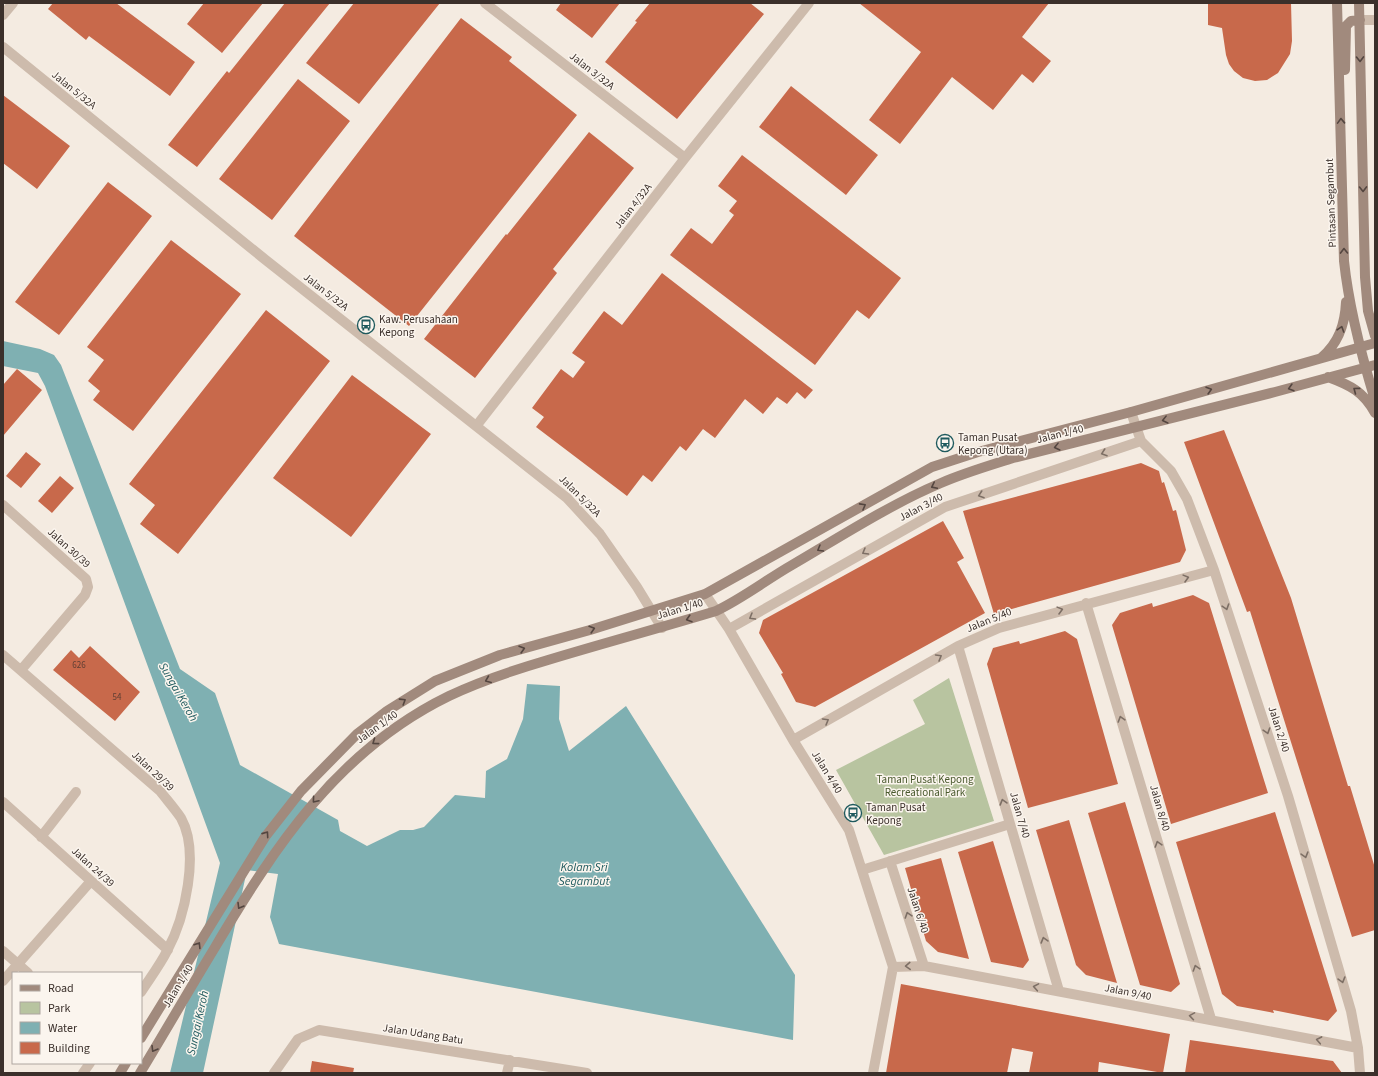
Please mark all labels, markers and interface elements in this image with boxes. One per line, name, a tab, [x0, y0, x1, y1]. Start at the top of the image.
street label: Jalan 3/32A	[566, 49, 618, 93]
one-way arrow	[1356, 56, 1364, 62]
street label: Jalan 5/32A	[48, 67, 100, 113]
one-way arrow	[1336, 118, 1345, 124]
street label: Pintasan Segambut	[1322, 158, 1340, 248]
street label: Jalan 4/32A	[611, 180, 655, 232]
one-way arrow	[1359, 186, 1367, 192]
one-way arrow	[1340, 248, 1348, 254]
street label: Jalan 5/32A	[300, 270, 352, 314]
place label: Kaw. Perusahaan Kepong	[379, 312, 458, 340]
bus stop icon: Kaw. Perusahaan Kepong	[356, 315, 376, 335]
one-way arrow	[1336, 326, 1345, 333]
one-way arrow	[1287, 383, 1294, 392]
one-way arrow	[1205, 386, 1212, 395]
one-way arrow	[1353, 387, 1360, 395]
one-way arrow	[1161, 415, 1168, 423]
street label: Jalan 1/40	[1035, 421, 1085, 447]
place label: Taman Pusat Kepong (Utara)	[958, 430, 1027, 458]
bus stop icon: Taman Pusat Kepong (Utara)	[935, 433, 955, 453]
one-way arrow	[1054, 442, 1061, 451]
one-way arrow	[1101, 449, 1108, 457]
street label: Jalan 5/32A	[556, 472, 604, 520]
one-way arrow	[930, 481, 938, 489]
street label: Jalan 3/40	[896, 489, 946, 525]
one-way arrow	[977, 490, 984, 499]
one-way arrow	[859, 503, 866, 510]
street label: Jalan 30/39	[44, 525, 94, 571]
one-way arrow	[817, 544, 824, 551]
one-way arrow	[862, 548, 869, 555]
one-way arrow	[1183, 574, 1189, 582]
street label: Jalan 1/40	[655, 595, 705, 623]
street label: Jalan 5/40	[964, 604, 1014, 636]
one-way arrow	[1221, 604, 1229, 611]
one-way arrow	[1057, 607, 1064, 615]
one-way arrow	[749, 612, 756, 619]
one-way arrow	[686, 614, 693, 623]
one-way arrow	[588, 625, 595, 634]
one-way arrow	[518, 645, 525, 654]
one-way arrow	[935, 654, 943, 661]
house number: 626	[72, 659, 86, 672]
water label: Sungai Keroh	[154, 659, 202, 725]
one-way arrow	[485, 675, 492, 683]
house number: 54	[113, 691, 122, 704]
one-way arrow	[399, 698, 406, 706]
street label: Jalan 2/40	[1265, 704, 1293, 754]
street label: Jalan 1/40	[353, 707, 401, 747]
one-way arrow	[1117, 716, 1126, 723]
one-way arrow	[822, 718, 830, 725]
one-way arrow	[1262, 727, 1270, 734]
one-way arrow	[373, 738, 380, 745]
street label: Jalan 29/39	[128, 747, 178, 795]
street label: Jalan 4/40	[808, 748, 846, 796]
park label: Taman Pusat Kepong Recreational Park	[876, 772, 974, 800]
street label: Jalan 8/40	[1146, 783, 1174, 833]
street label: Jalan 7/40	[1006, 790, 1034, 840]
one-way arrow	[312, 795, 319, 802]
one-way arrow	[1000, 798, 1008, 805]
place label: Taman Pusat Kepong	[866, 800, 926, 828]
bus stop icon: Taman Pusat Kepong	[843, 803, 863, 823]
one-way arrow	[261, 832, 268, 839]
one-way arrow	[1154, 841, 1163, 848]
street label: Jalan 24/39	[68, 844, 118, 890]
one-way arrow	[1301, 852, 1309, 858]
water label: Kolam Sri Segambut	[559, 859, 611, 890]
street label: Jalan 6/40	[904, 885, 932, 935]
one-way arrow	[237, 902, 244, 909]
one-way arrow	[904, 912, 912, 919]
one-way arrow	[1040, 937, 1049, 944]
one-way arrow	[193, 942, 200, 949]
street label: Jalan 1/40	[159, 962, 197, 1010]
one-way arrow	[905, 962, 911, 971]
one-way arrow	[1192, 965, 1201, 972]
legend	[12, 972, 142, 1064]
one-way arrow	[1337, 976, 1346, 983]
text: Road	[48, 980, 74, 997]
street label: Jalan 9/40	[1103, 980, 1153, 1004]
one-way arrow	[1033, 983, 1040, 992]
water label: Sungai Keroh	[183, 989, 213, 1057]
text: Park	[48, 1000, 70, 1017]
one-way arrow	[1189, 1012, 1195, 1021]
text: Water	[48, 1020, 78, 1037]
street label: Jalan Udang Batu	[382, 1020, 464, 1048]
one-way arrow	[1316, 1037, 1323, 1045]
text: Building	[48, 1040, 90, 1057]
one-way arrow	[151, 1045, 159, 1052]

